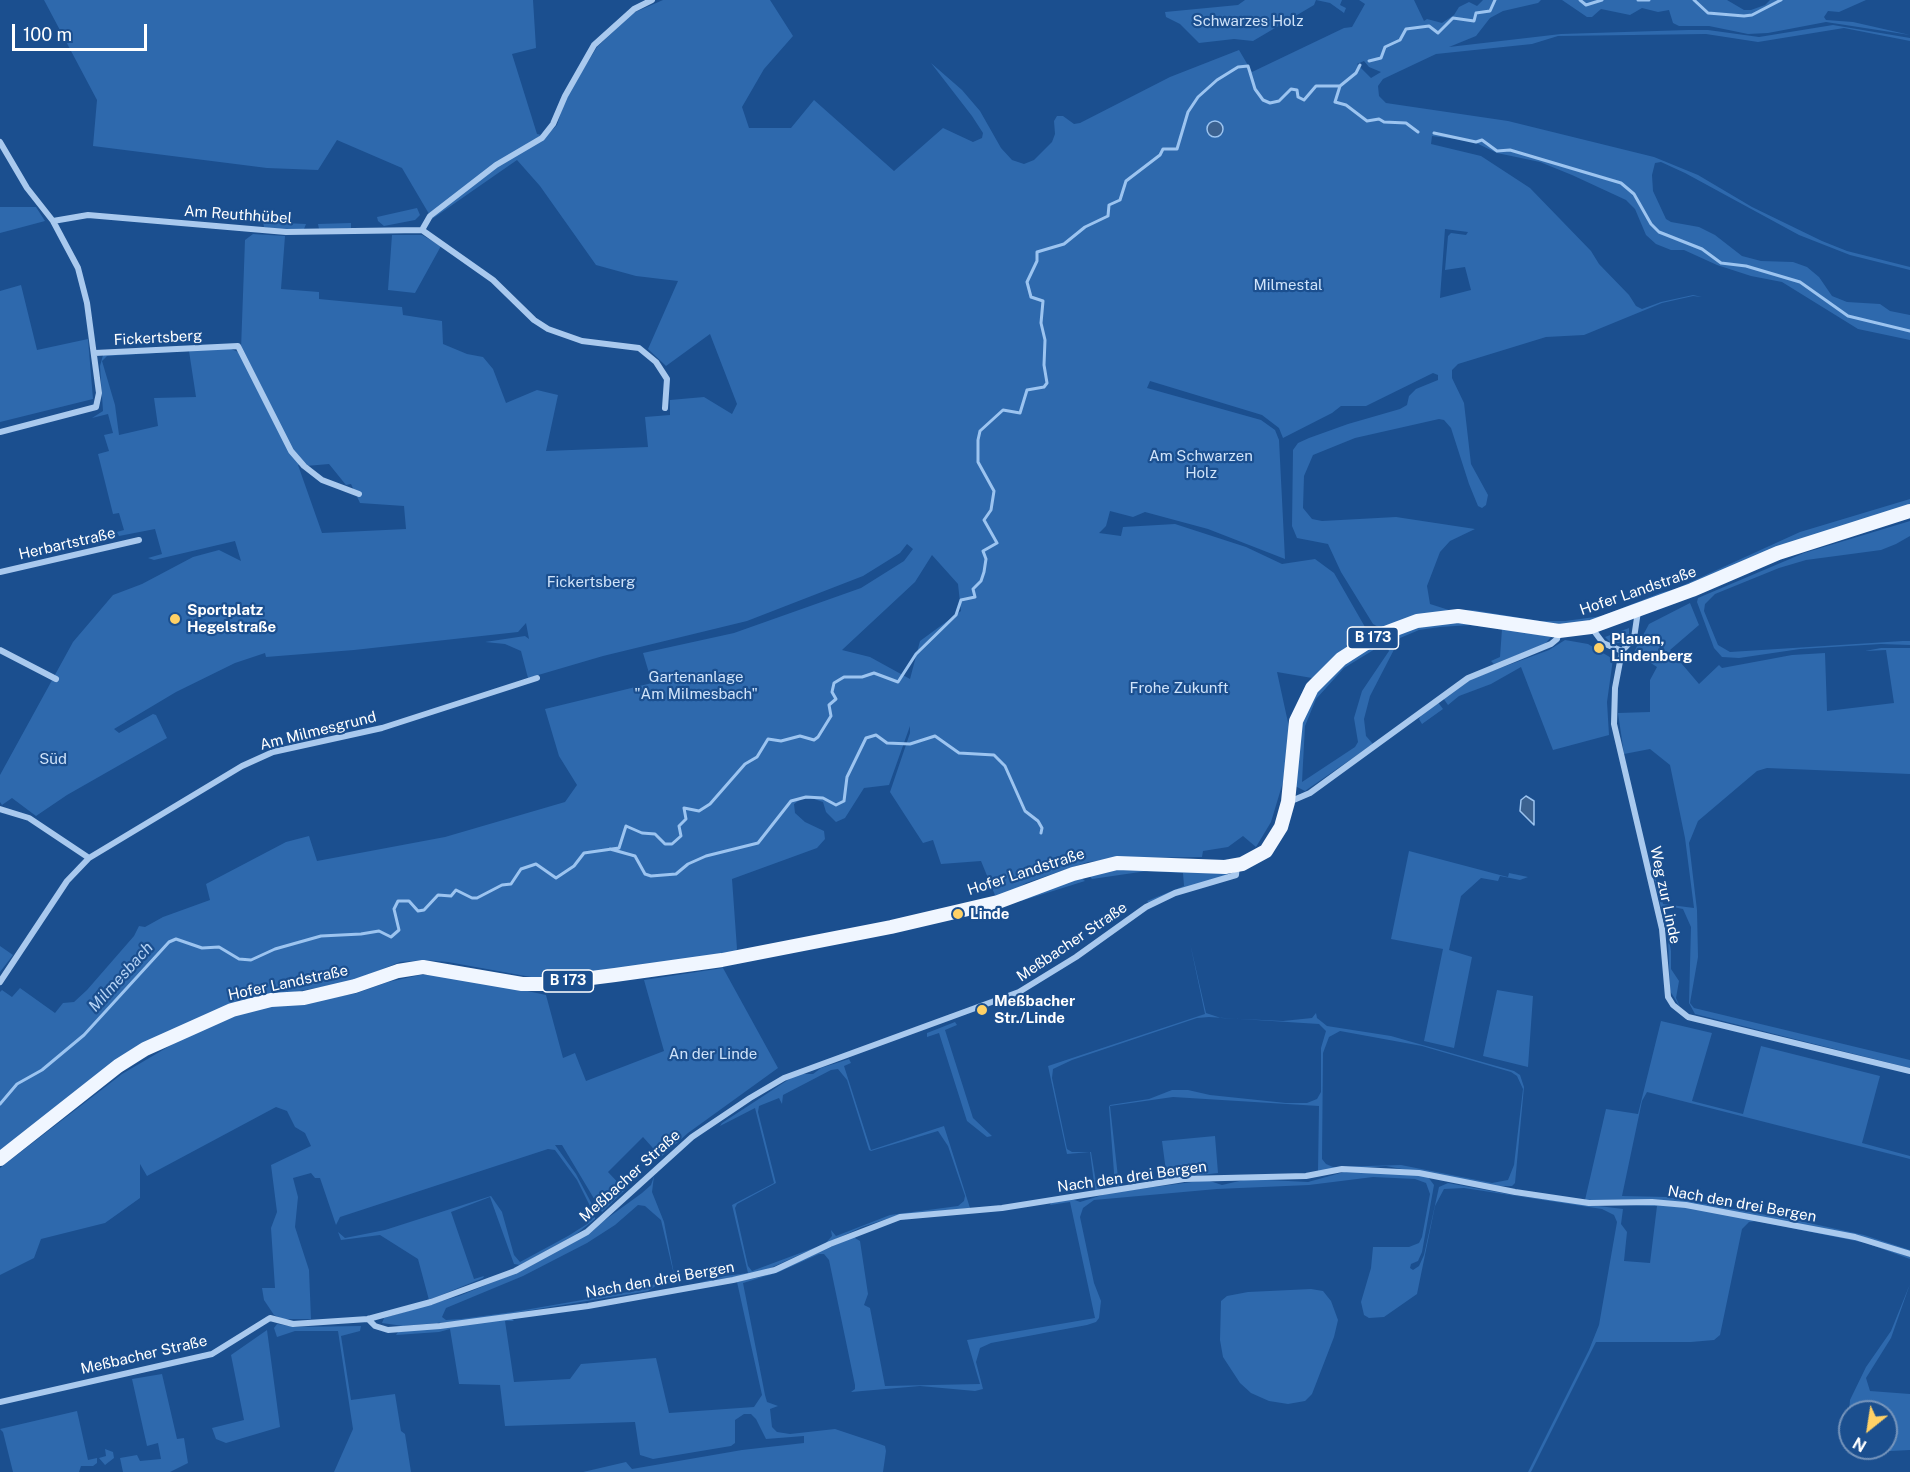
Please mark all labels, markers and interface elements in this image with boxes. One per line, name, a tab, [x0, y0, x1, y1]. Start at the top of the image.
scale bar	[15, 12, 150, 50]
park label: Schwarzes Holz	[1193, 12, 1303, 30]
text: 100 m	[23, 24, 72, 45]
street label: Am Reuthhübel	[183, 202, 293, 228]
park label: Milmestal	[1253, 276, 1323, 294]
street label: Fickertsberg	[113, 327, 203, 349]
park label: Am Schwarzen Holz	[1149, 447, 1253, 482]
street label: Herbartstraße	[17, 524, 117, 564]
street label: Hofer Landstraße	[1577, 563, 1699, 619]
park label: Fickertsberg	[547, 573, 635, 591]
place label: Sportplatz Hegelstraße	[187, 601, 276, 636]
marker: Sportplatz Hegelstraße	[168, 612, 182, 626]
road number: B 173	[1348, 627, 1398, 649]
place label: Plauen, Lindenberg	[1611, 630, 1693, 665]
marker: Plauen, Lindenberg	[1592, 641, 1606, 655]
park label: Gartenanlage "Am Milmesbach"	[634, 668, 758, 703]
park label: Frohe Zukunft	[1129, 679, 1229, 697]
street label: Am Milmesgrund	[258, 708, 378, 754]
park label: Süd	[39, 750, 67, 768]
street label: Hofer Landstraße	[965, 845, 1087, 899]
street label: Weg zur Linde	[1646, 845, 1684, 945]
street label: Meßbacher Straße	[1013, 898, 1131, 986]
place label: Linde	[970, 905, 1009, 923]
marker: Linde	[951, 907, 965, 921]
water label: Milmesbach	[85, 938, 157, 1016]
street label: Hofer Landstraße	[226, 961, 350, 1005]
road number: B 173	[542, 970, 594, 992]
place label: Meßbacher Str./Linde	[994, 992, 1075, 1027]
marker: Meßbacher Str./Linde	[975, 1003, 989, 1017]
park label: An der Linde	[669, 1045, 757, 1063]
street label: Meßbacher Straße	[576, 1126, 684, 1226]
street label: Nach den drei Bergen	[1056, 1158, 1208, 1196]
street label: Nach den drei Bergen	[1666, 1182, 1818, 1226]
street label: Nach den drei Bergen	[584, 1258, 736, 1302]
street label: Meßbacher Straße	[79, 1332, 209, 1378]
north arrow	[1838, 1400, 1898, 1460]
text: N	[1850, 1433, 1870, 1456]

